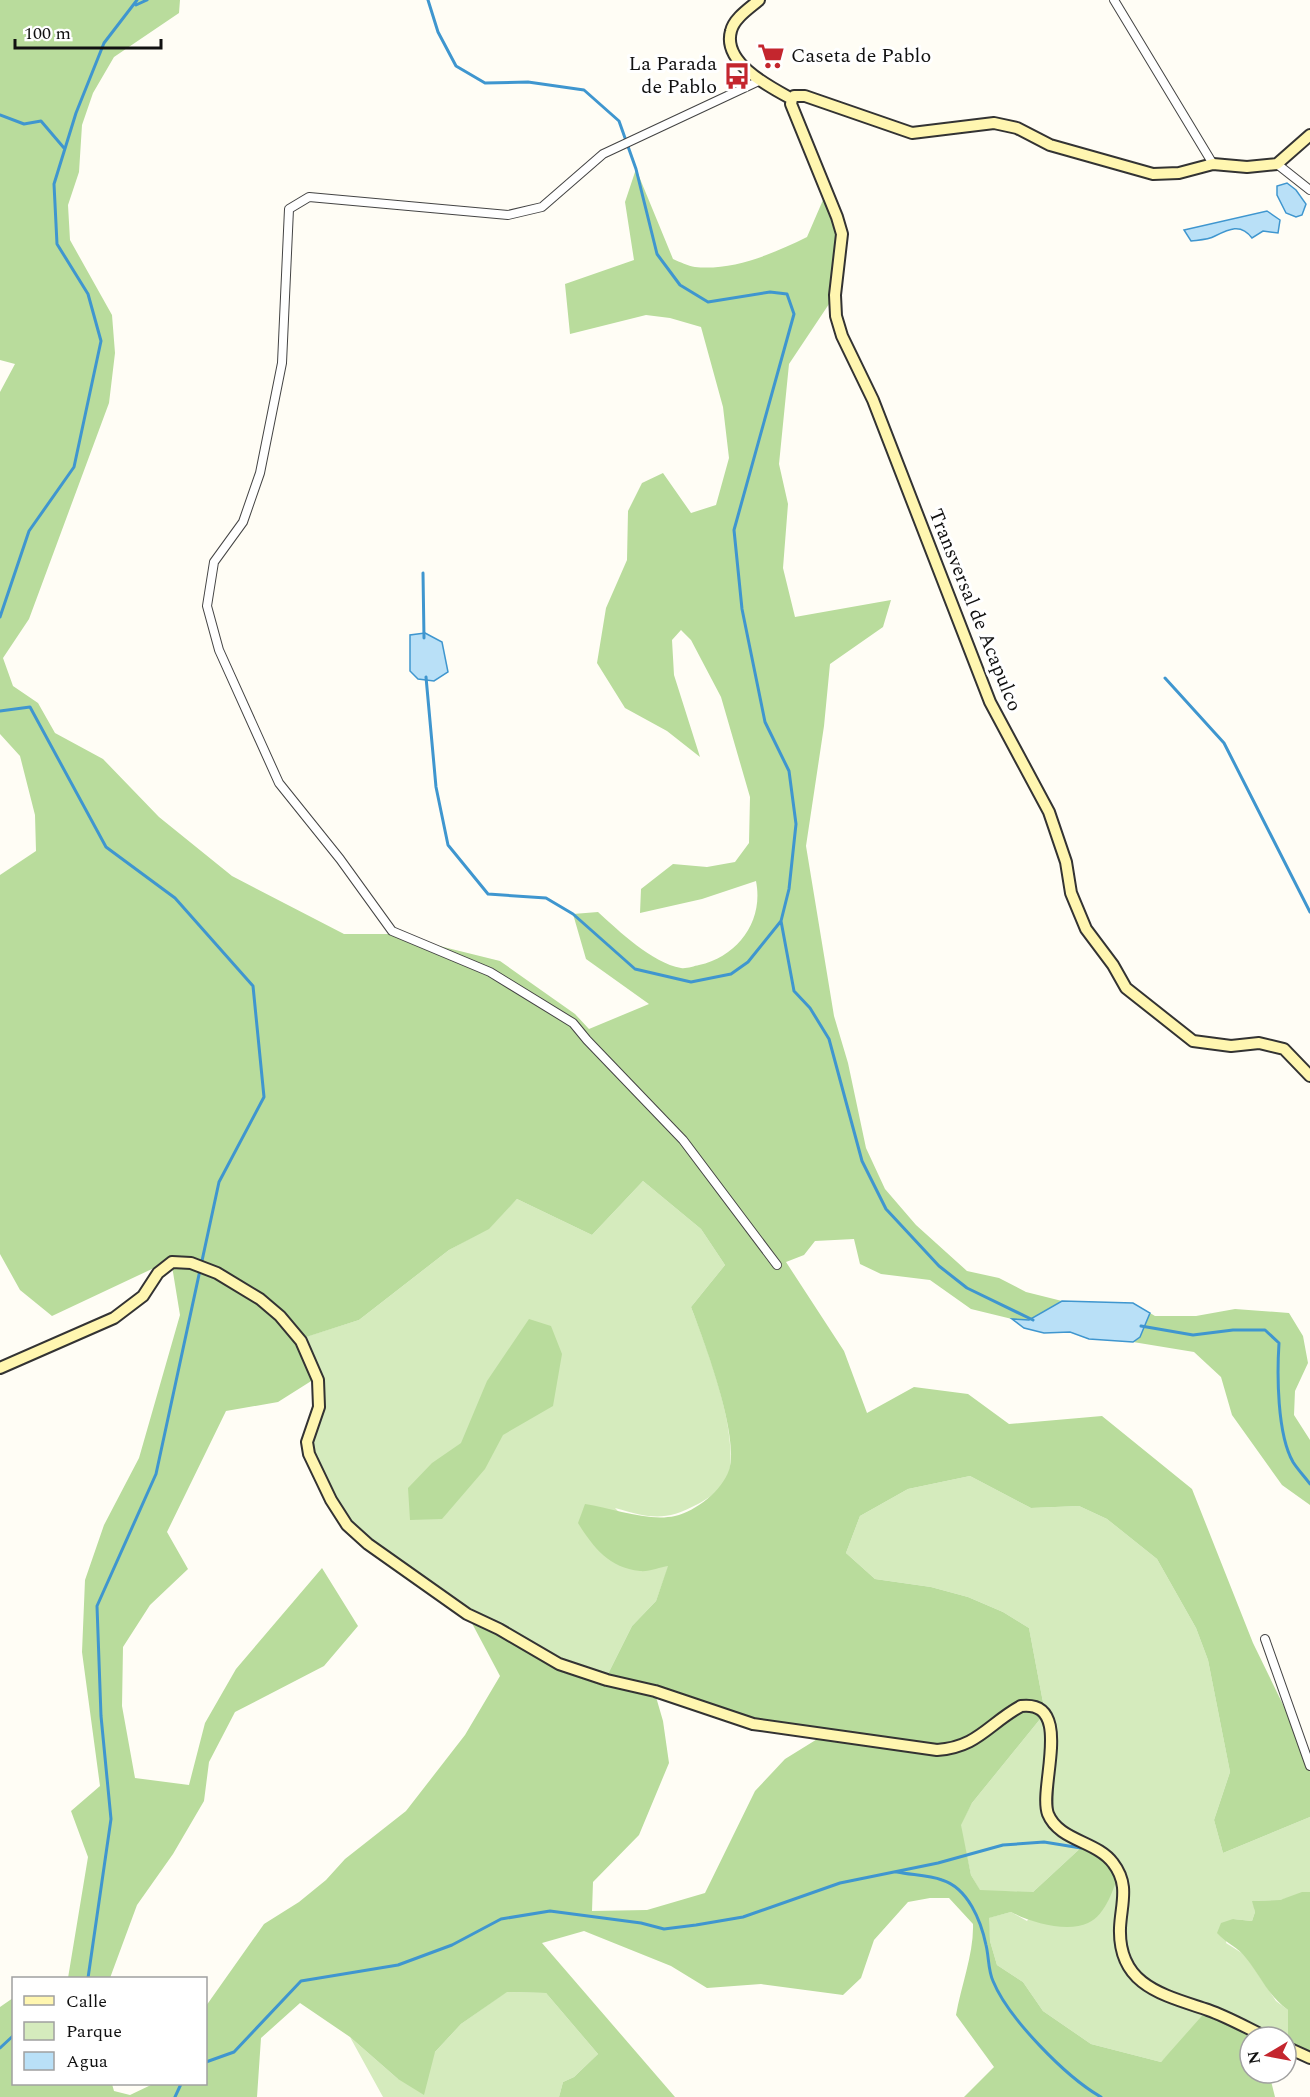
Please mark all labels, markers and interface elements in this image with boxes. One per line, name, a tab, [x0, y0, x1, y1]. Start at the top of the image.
scale bar	[15, 12, 160, 50]
text: 100 m	[24, 20, 71, 47]
supermarket icon: Caseta de Pablo	[756, 41, 786, 71]
place label: Caseta de Pablo	[791, 41, 931, 71]
place label: La Parada de Pablo	[629, 49, 717, 102]
bus stop icon: La Parada de Pablo	[722, 61, 752, 91]
street label: Transversal de Acapulco	[921, 504, 1029, 716]
legend	[12, 1977, 207, 2085]
text: Calle	[66, 1988, 107, 2015]
text: Parque	[66, 2018, 122, 2045]
north arrow	[1238, 2025, 1298, 2085]
text: Agua	[66, 2048, 108, 2075]
text: N	[1241, 2049, 1267, 2066]

